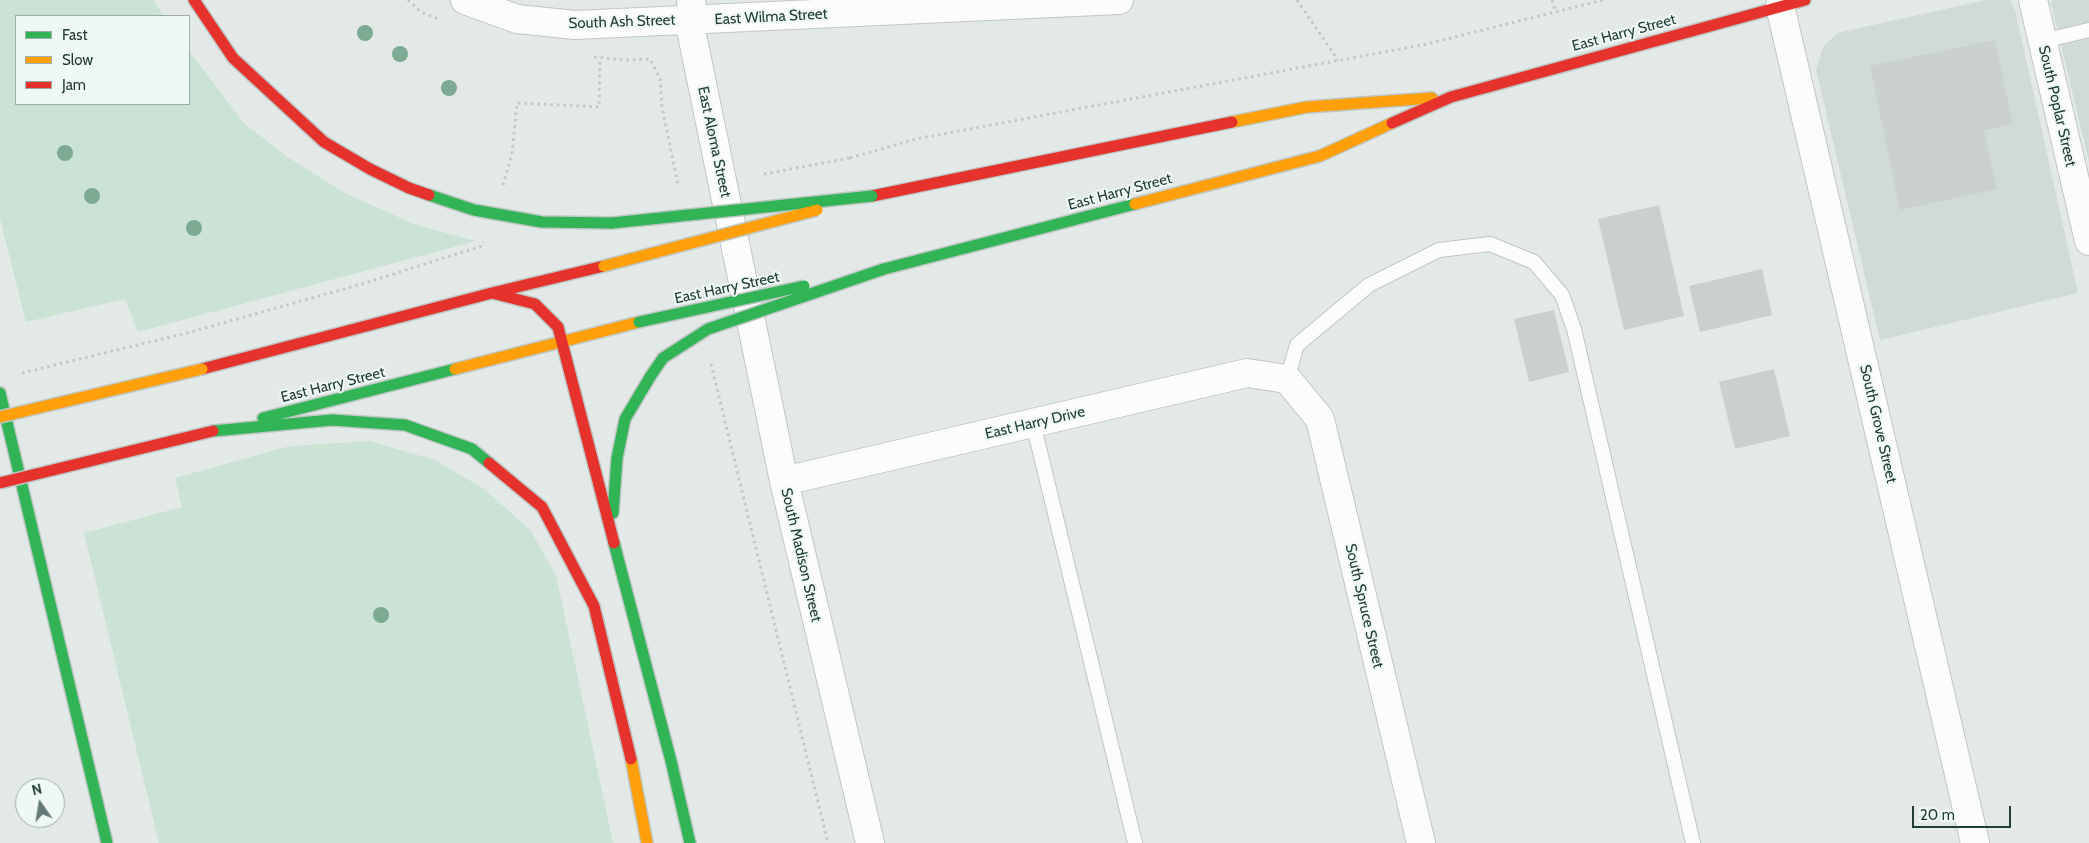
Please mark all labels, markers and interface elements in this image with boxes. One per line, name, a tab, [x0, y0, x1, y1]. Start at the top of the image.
street label: East Wilma Street	[714, 5, 828, 29]
street label: East Harry Street	[1570, 10, 1678, 56]
street label: South Ash Street	[568, 11, 676, 33]
legend	[15, 15, 190, 105]
text: Fast	[62, 26, 87, 44]
street label: South Poplar Street	[2034, 44, 2080, 168]
text: Slow	[62, 51, 93, 69]
text: Jam	[62, 76, 86, 94]
street label: East Aloma Street	[693, 85, 735, 199]
street label: East Harry Street	[1066, 169, 1174, 215]
street label: East Harry Street	[673, 268, 781, 308]
street label: East Harry Street	[279, 363, 387, 407]
street label: South Grove Street	[1856, 363, 1900, 485]
street label: East Harry Drive	[983, 403, 1087, 443]
street label: South Madison Street	[777, 486, 825, 624]
street label: South Spruce Street	[1341, 542, 1387, 670]
north arrow	[15, 778, 65, 828]
text: N	[30, 779, 44, 799]
scale bar	[1914, 796, 2013, 828]
text: 20 m	[1920, 806, 1955, 824]

